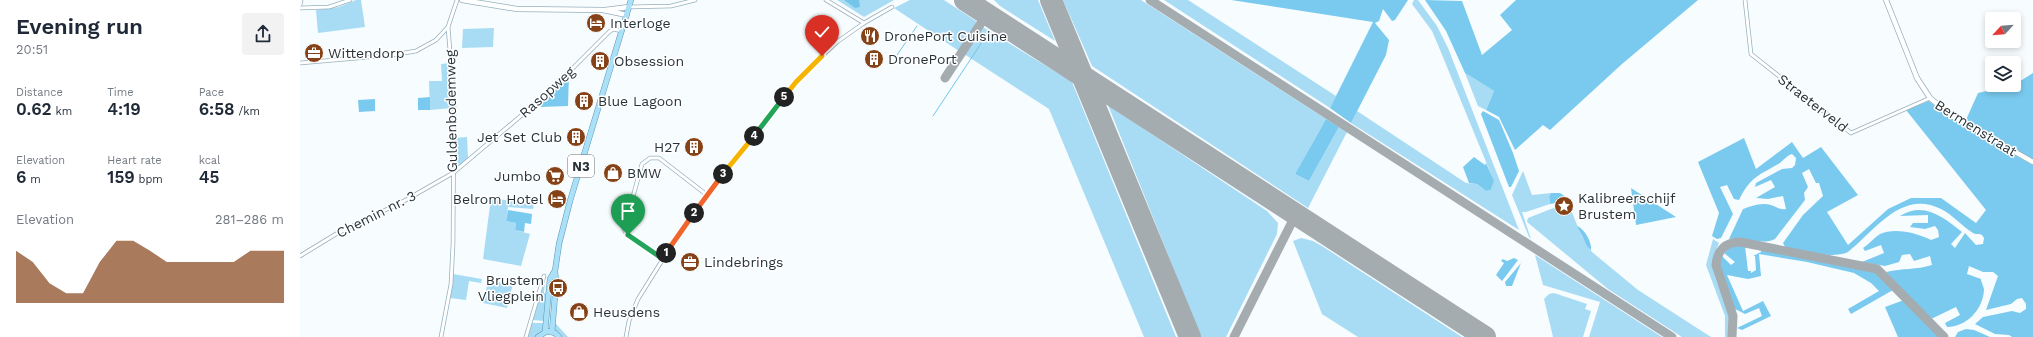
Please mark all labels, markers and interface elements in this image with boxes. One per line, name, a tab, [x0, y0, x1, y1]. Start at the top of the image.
hotel icon: Interloge	[585, 12, 607, 34]
north arrow	[1985, 12, 2021, 48]
map controls	[1985, 12, 2021, 92]
button: share	[242, 13, 284, 55]
text: Evening run	[16, 14, 143, 39]
place label: Interloge	[610, 15, 671, 31]
pin	[805, 15, 839, 56]
icon: check	[811, 21, 833, 43]
restaurant icon: DronePort Cuisine	[859, 25, 881, 47]
place label: DronePort Cuisine	[884, 28, 1007, 44]
text: 20:51	[16, 42, 48, 57]
office icon: Wittendorp	[303, 42, 325, 64]
place label: Wittendorp	[328, 45, 404, 61]
building icon: DronePort	[863, 48, 885, 70]
street label: Guldenbodemweg	[442, 49, 460, 173]
building icon: Obsession	[589, 50, 611, 72]
place label: DronePort	[888, 51, 957, 67]
place label: Obsession	[614, 53, 684, 69]
button: layers	[1985, 56, 2021, 92]
street label: Rasopweg	[516, 63, 578, 121]
street label: Straeterveld	[1775, 71, 1851, 135]
text: Distance	[16, 86, 63, 99]
text: Time	[107, 86, 134, 99]
text: Pace	[199, 86, 224, 99]
pin: 5	[774, 87, 794, 107]
building icon: Blue Lagoon	[573, 90, 595, 112]
text: 5	[781, 90, 787, 103]
place label: Blue Lagoon	[598, 93, 682, 109]
street label: Bermenstraat	[1932, 97, 2020, 160]
text: 0.62	[16, 99, 52, 119]
text: 4:19	[107, 99, 141, 119]
text: 6:58	[199, 99, 235, 119]
text: km	[52, 105, 72, 118]
text: /km	[235, 105, 260, 118]
building icon: Jet Set Club	[565, 126, 587, 148]
pin: 4	[744, 126, 764, 146]
place label: Jet Set Club	[477, 129, 562, 145]
text: 4	[750, 129, 758, 142]
building icon: H27	[683, 136, 705, 158]
place label: H27	[654, 139, 680, 155]
text: Elevation	[16, 154, 65, 167]
text: Heart rate	[107, 154, 162, 167]
text: kcal	[199, 154, 220, 167]
road number: N3	[568, 155, 594, 177]
shop icon: BMW	[602, 162, 624, 184]
pin: 3	[713, 164, 733, 184]
supermarket icon: Jumbo	[544, 165, 566, 187]
place label: BMW	[627, 165, 662, 181]
text: 6	[16, 167, 26, 187]
text: 159	[107, 167, 135, 187]
text: 45	[199, 167, 219, 187]
text: 3	[720, 167, 726, 180]
place label: Jumbo	[494, 168, 541, 184]
text: m	[26, 173, 41, 186]
text: bpm	[135, 173, 163, 186]
street label: Chemin nr. 3	[334, 187, 418, 241]
hotel icon: Belrom Hotel	[546, 188, 568, 210]
place label: Kalibreerschijf Brustem	[1578, 190, 1676, 222]
place label: Belrom Hotel	[453, 191, 544, 207]
pin	[611, 194, 645, 235]
place icon: Kalibreerschijf Brustem	[1553, 195, 1575, 217]
icon: arrive	[617, 200, 639, 222]
pin: 2	[684, 203, 704, 223]
text: 2	[691, 206, 697, 219]
text: Elevation	[16, 212, 74, 227]
text: 281–286 m	[215, 212, 284, 227]
pin: 1	[656, 243, 676, 263]
text: 1	[664, 246, 668, 259]
office icon: Lindebrings	[679, 251, 701, 273]
place label: Lindebrings	[704, 254, 783, 270]
place label: Brustem Vliegplein	[478, 272, 544, 304]
bus stop icon: Brustem Vliegplein	[547, 277, 569, 299]
shop icon: Heusdens	[568, 301, 590, 323]
place label: Heusdens	[593, 304, 660, 320]

